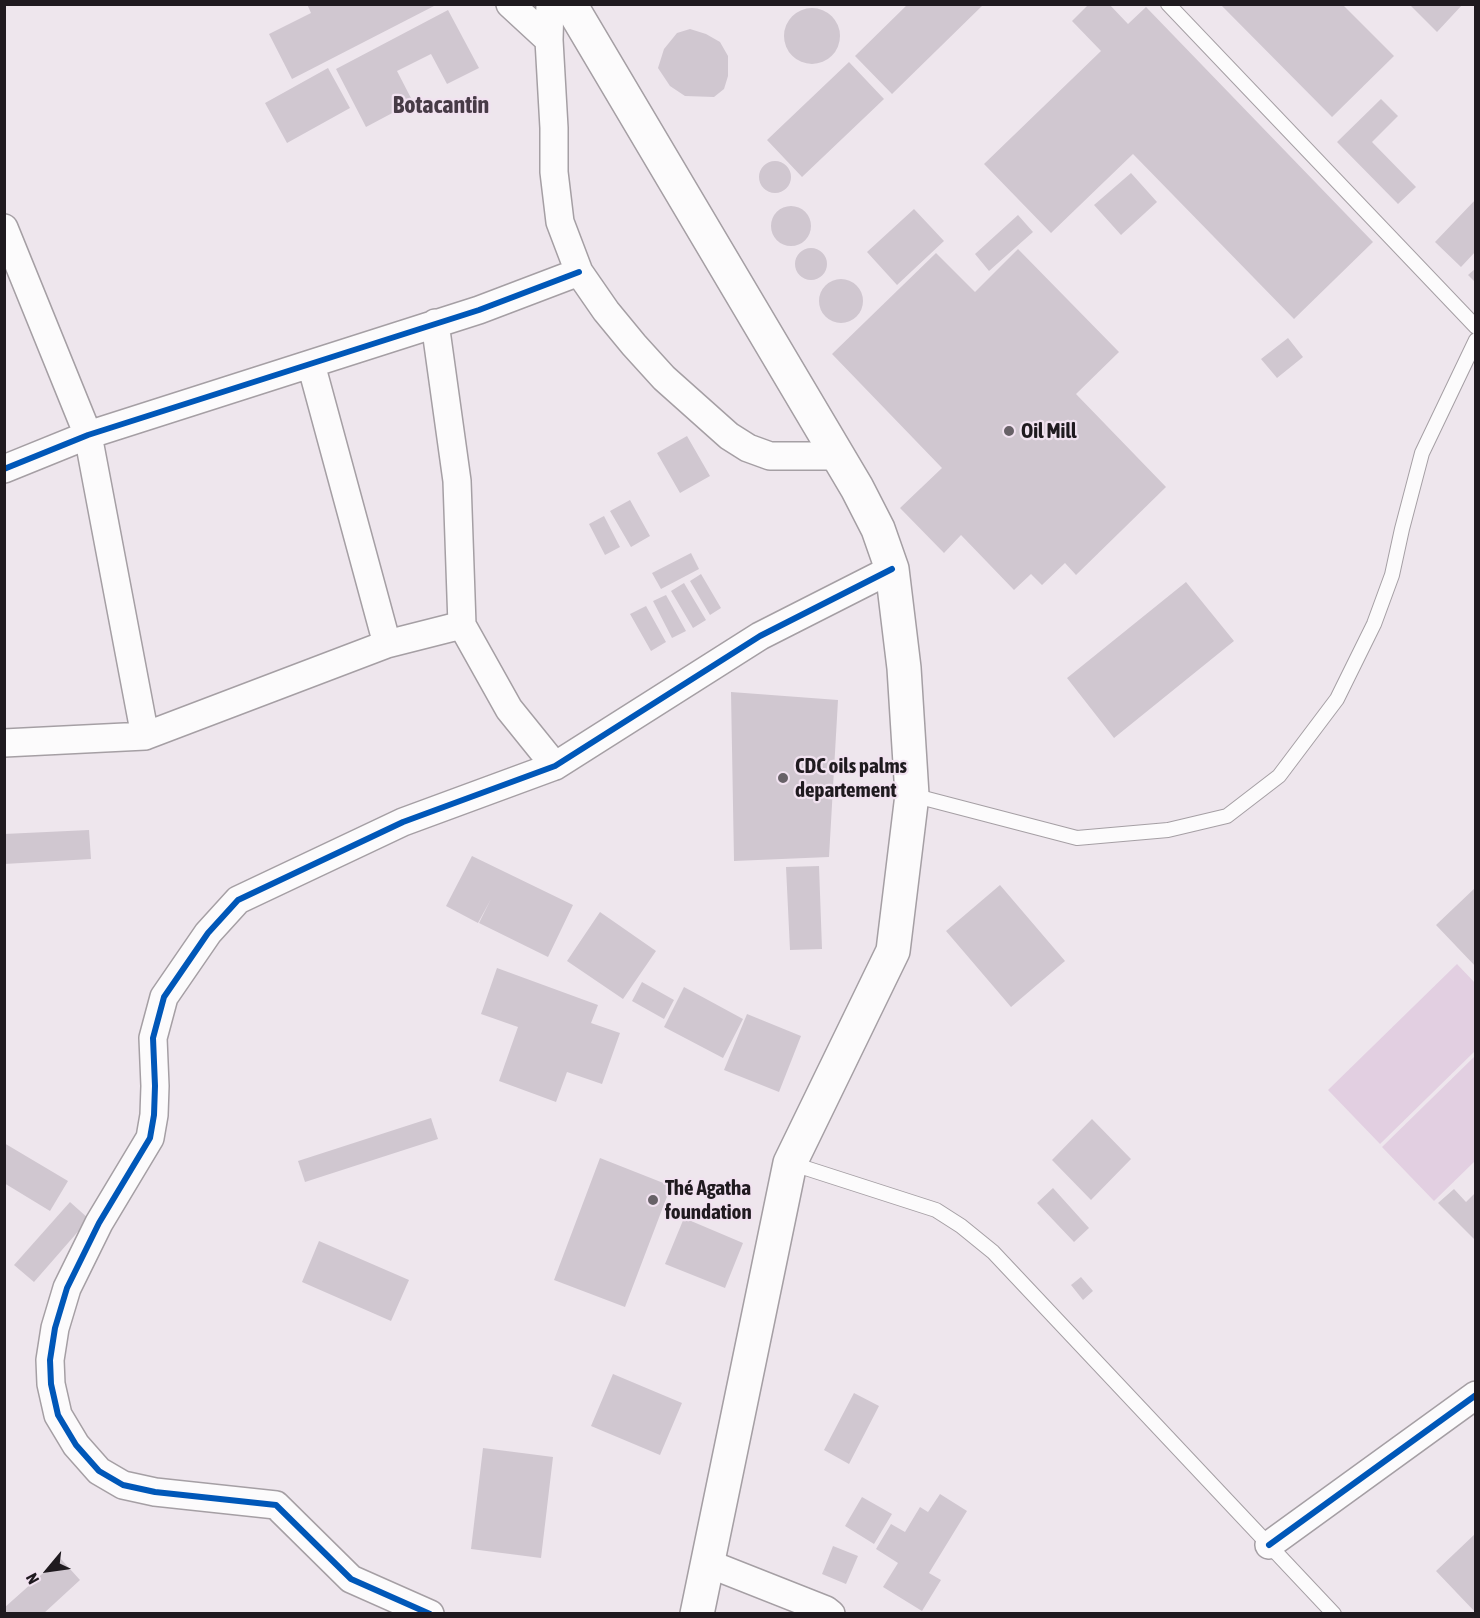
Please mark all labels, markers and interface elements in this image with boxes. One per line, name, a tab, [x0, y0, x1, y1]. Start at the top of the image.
district label: Botacantin	[393, 91, 489, 119]
place label: Oil Mill	[1021, 418, 1077, 444]
marker: Oil Mill	[1002, 424, 1016, 438]
place label: CDC oils palms departement	[795, 753, 907, 803]
marker: CDC oils palms departement	[776, 771, 790, 785]
place label: Thé Agatha foundation	[665, 1175, 752, 1225]
marker: Thé Agatha foundation	[646, 1193, 660, 1207]
north arrow	[18, 1540, 78, 1600]
text: N	[22, 1570, 42, 1587]

